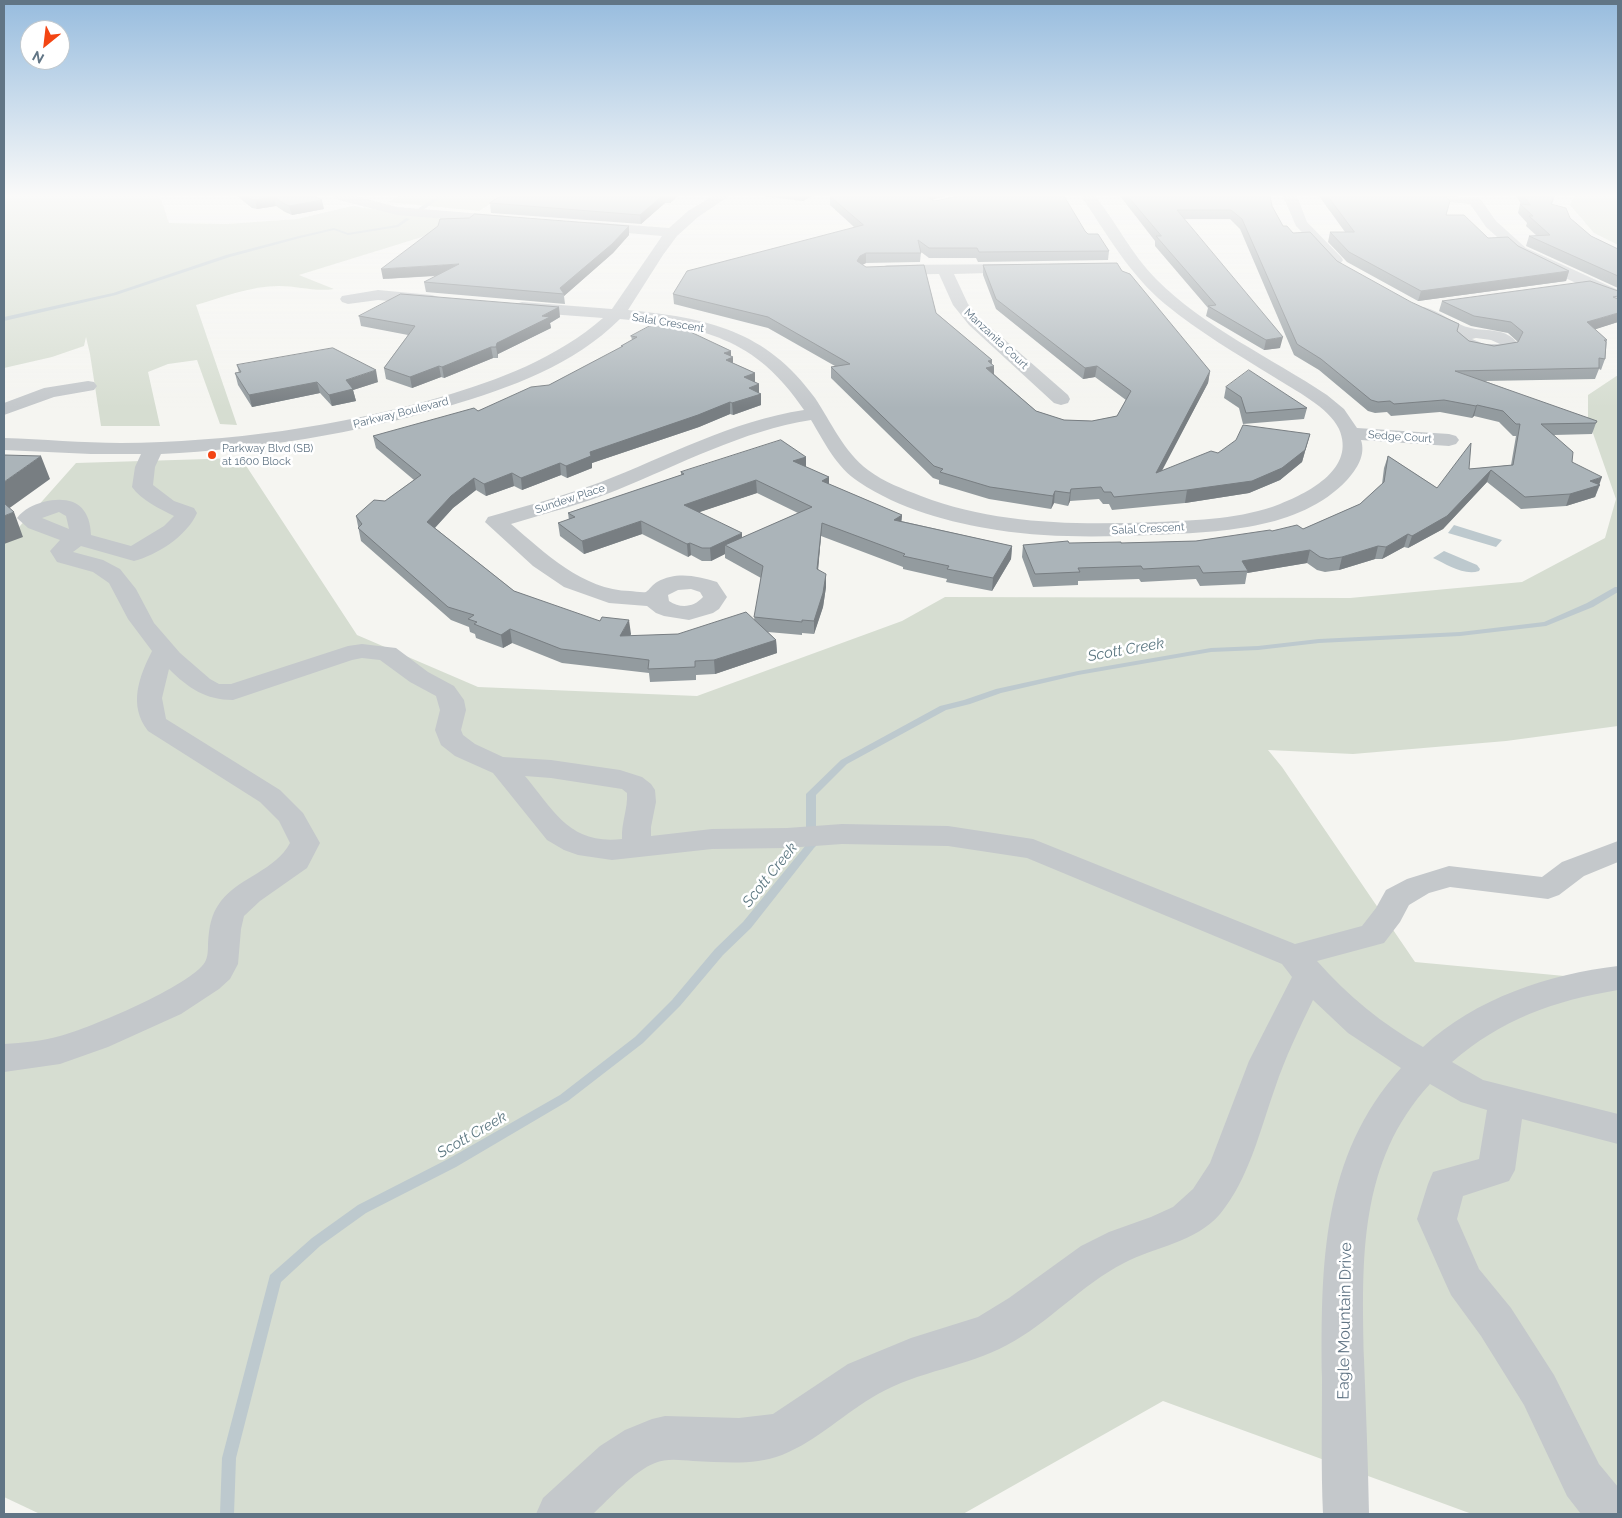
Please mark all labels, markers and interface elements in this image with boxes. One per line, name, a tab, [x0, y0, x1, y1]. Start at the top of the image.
north arrow	[20, 20, 70, 70]
text: N	[30, 48, 47, 67]
street label: Manzanita Court	[961, 306, 1031, 372]
street label: Salal Crescent	[631, 311, 705, 335]
street label: Parkway Boulevard	[352, 395, 450, 431]
street label: Sedge Court	[1368, 428, 1432, 446]
place label: Parkway Blvd (SB) at 1600 Block	[222, 442, 313, 468]
marker: Parkway Blvd (SB) at 1600 Block	[206, 449, 218, 461]
street label: Sundew Place	[533, 481, 607, 517]
street label: Salal Crescent	[1111, 521, 1185, 537]
water label: Scott Creek	[1086, 634, 1166, 666]
water label: Scott Creek	[739, 839, 801, 911]
water label: Scott Creek	[434, 1108, 510, 1162]
street label: Eagle Mountain Drive	[1334, 1242, 1356, 1400]

